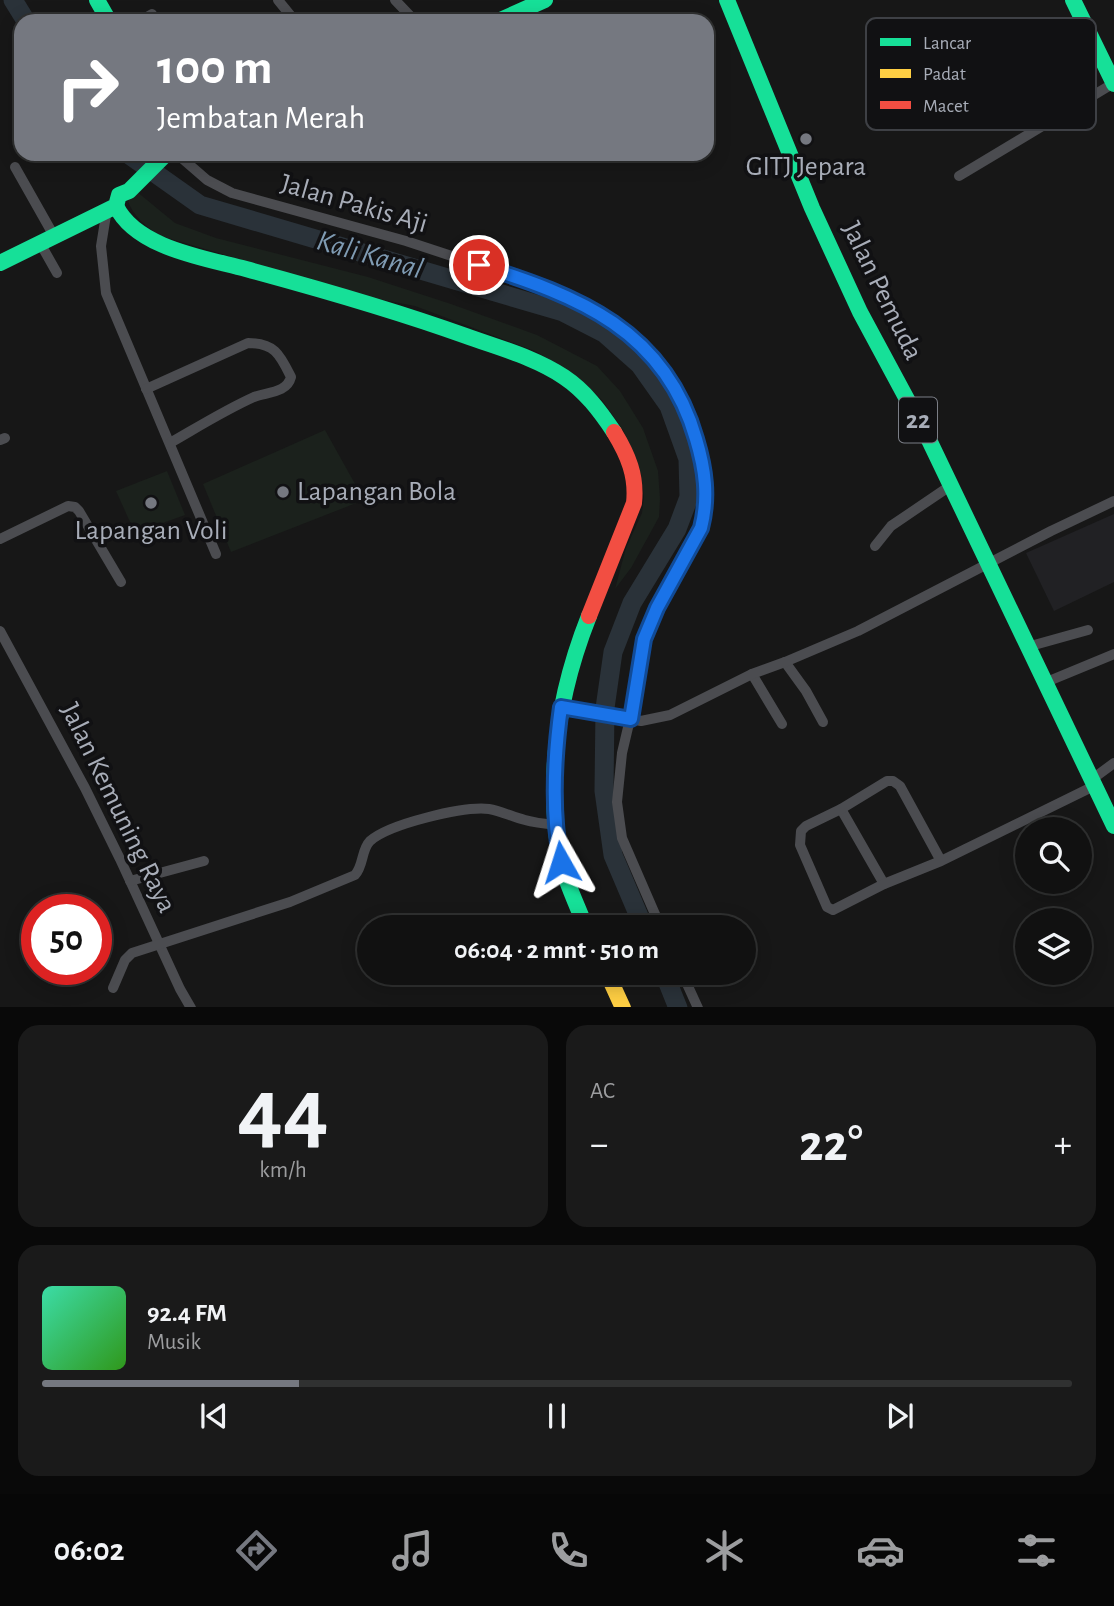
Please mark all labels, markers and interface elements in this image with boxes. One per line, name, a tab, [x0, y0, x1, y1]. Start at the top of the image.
legend	[866, 18, 1096, 130]
text: Lancar	[923, 34, 971, 53]
icon: right	[42, 42, 133, 133]
text: 100 m	[157, 44, 273, 93]
text: Padat	[923, 65, 966, 84]
text: Macet	[923, 97, 969, 116]
text: Jembatan Merah	[157, 102, 365, 134]
marker: GITJ Jepara	[798, 131, 814, 147]
place label: GITJ Jepara	[746, 153, 866, 181]
street label: Jalan Pakis Aji	[277, 170, 431, 238]
street label: Jalan Pemuda	[837, 217, 928, 365]
water label: Kali Kanal	[313, 226, 427, 284]
pin	[449, 235, 509, 295]
icon: arrive	[460, 246, 498, 284]
road number: 22	[899, 398, 937, 442]
place label: Lapangan Bola	[297, 478, 456, 506]
marker: Lapangan Bola	[275, 484, 291, 500]
marker: Lapangan Voli	[143, 495, 159, 511]
place label: Lapangan Voli	[75, 517, 227, 545]
street label: Jalan Kemuning Raya	[55, 699, 181, 917]
map controls	[1015, 817, 1092, 985]
button: search	[1015, 817, 1092, 894]
position arrow	[524, 825, 598, 899]
speed limit sign: 50	[21, 894, 112, 985]
button: layers	[1015, 908, 1092, 985]
text: 06:04 · 2 mnt · 510 m	[454, 937, 659, 963]
text: 44	[237, 1066, 329, 1157]
text: AC	[590, 1080, 615, 1103]
text: 22°	[799, 1118, 863, 1170]
text: −	[590, 1126, 608, 1164]
text: +	[1054, 1126, 1072, 1164]
text: km/h	[259, 1159, 307, 1182]
text: 92.4 FM	[147, 1300, 227, 1326]
text: Musik	[147, 1331, 201, 1354]
icon: previous	[195, 1397, 233, 1435]
icon: pause	[538, 1397, 576, 1435]
icon: next	[881, 1397, 919, 1435]
icon: directions	[232, 1526, 281, 1575]
icon: music	[388, 1526, 437, 1575]
icon: phone	[544, 1526, 593, 1575]
icon: climate	[700, 1526, 749, 1575]
icon: car	[856, 1526, 905, 1575]
icon: filters	[1012, 1526, 1061, 1575]
text: 06:02	[53, 1534, 125, 1566]

